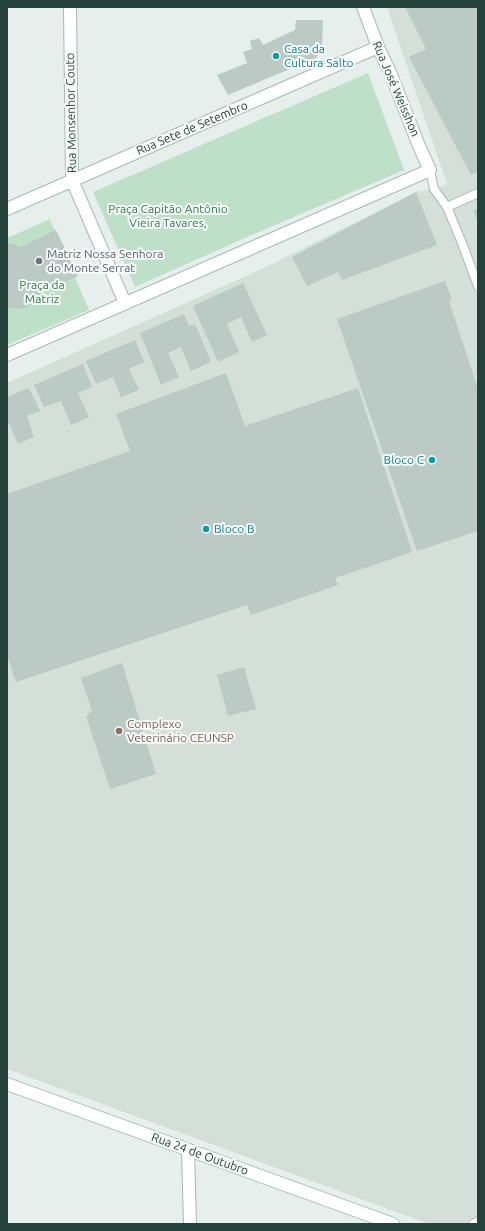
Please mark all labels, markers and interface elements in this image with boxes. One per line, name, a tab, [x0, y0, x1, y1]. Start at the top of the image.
street label: Rua José Weisshon	[369, 39, 423, 139]
place label: Casa da Cultura Salto	[284, 42, 354, 70]
marker: Casa da Cultura Salto	[271, 51, 281, 61]
street label: Rua Monsenhor Couto	[63, 53, 79, 173]
street label: Rua Sete de Setembro	[134, 98, 250, 158]
park label: Praça Capitão Antônio Vieira Tavares,	[108, 202, 228, 230]
place label: Matriz Nossa Senhora do Monte Serrat	[47, 247, 163, 275]
marker: Matriz Nossa Senhora do Monte Serrat	[34, 256, 44, 266]
park label: Praça da Matriz	[19, 278, 65, 306]
place label: Bloco C	[384, 453, 424, 467]
marker: Bloco C	[427, 455, 437, 465]
place label: Bloco B	[214, 522, 255, 536]
marker: Bloco B	[201, 524, 211, 534]
place label: Complexo Veterinário CEUNSP	[127, 717, 234, 745]
marker: Complexo Veterinário CEUNSP	[114, 726, 124, 736]
street label: Rua 24 de Outubro	[150, 1130, 250, 1178]

